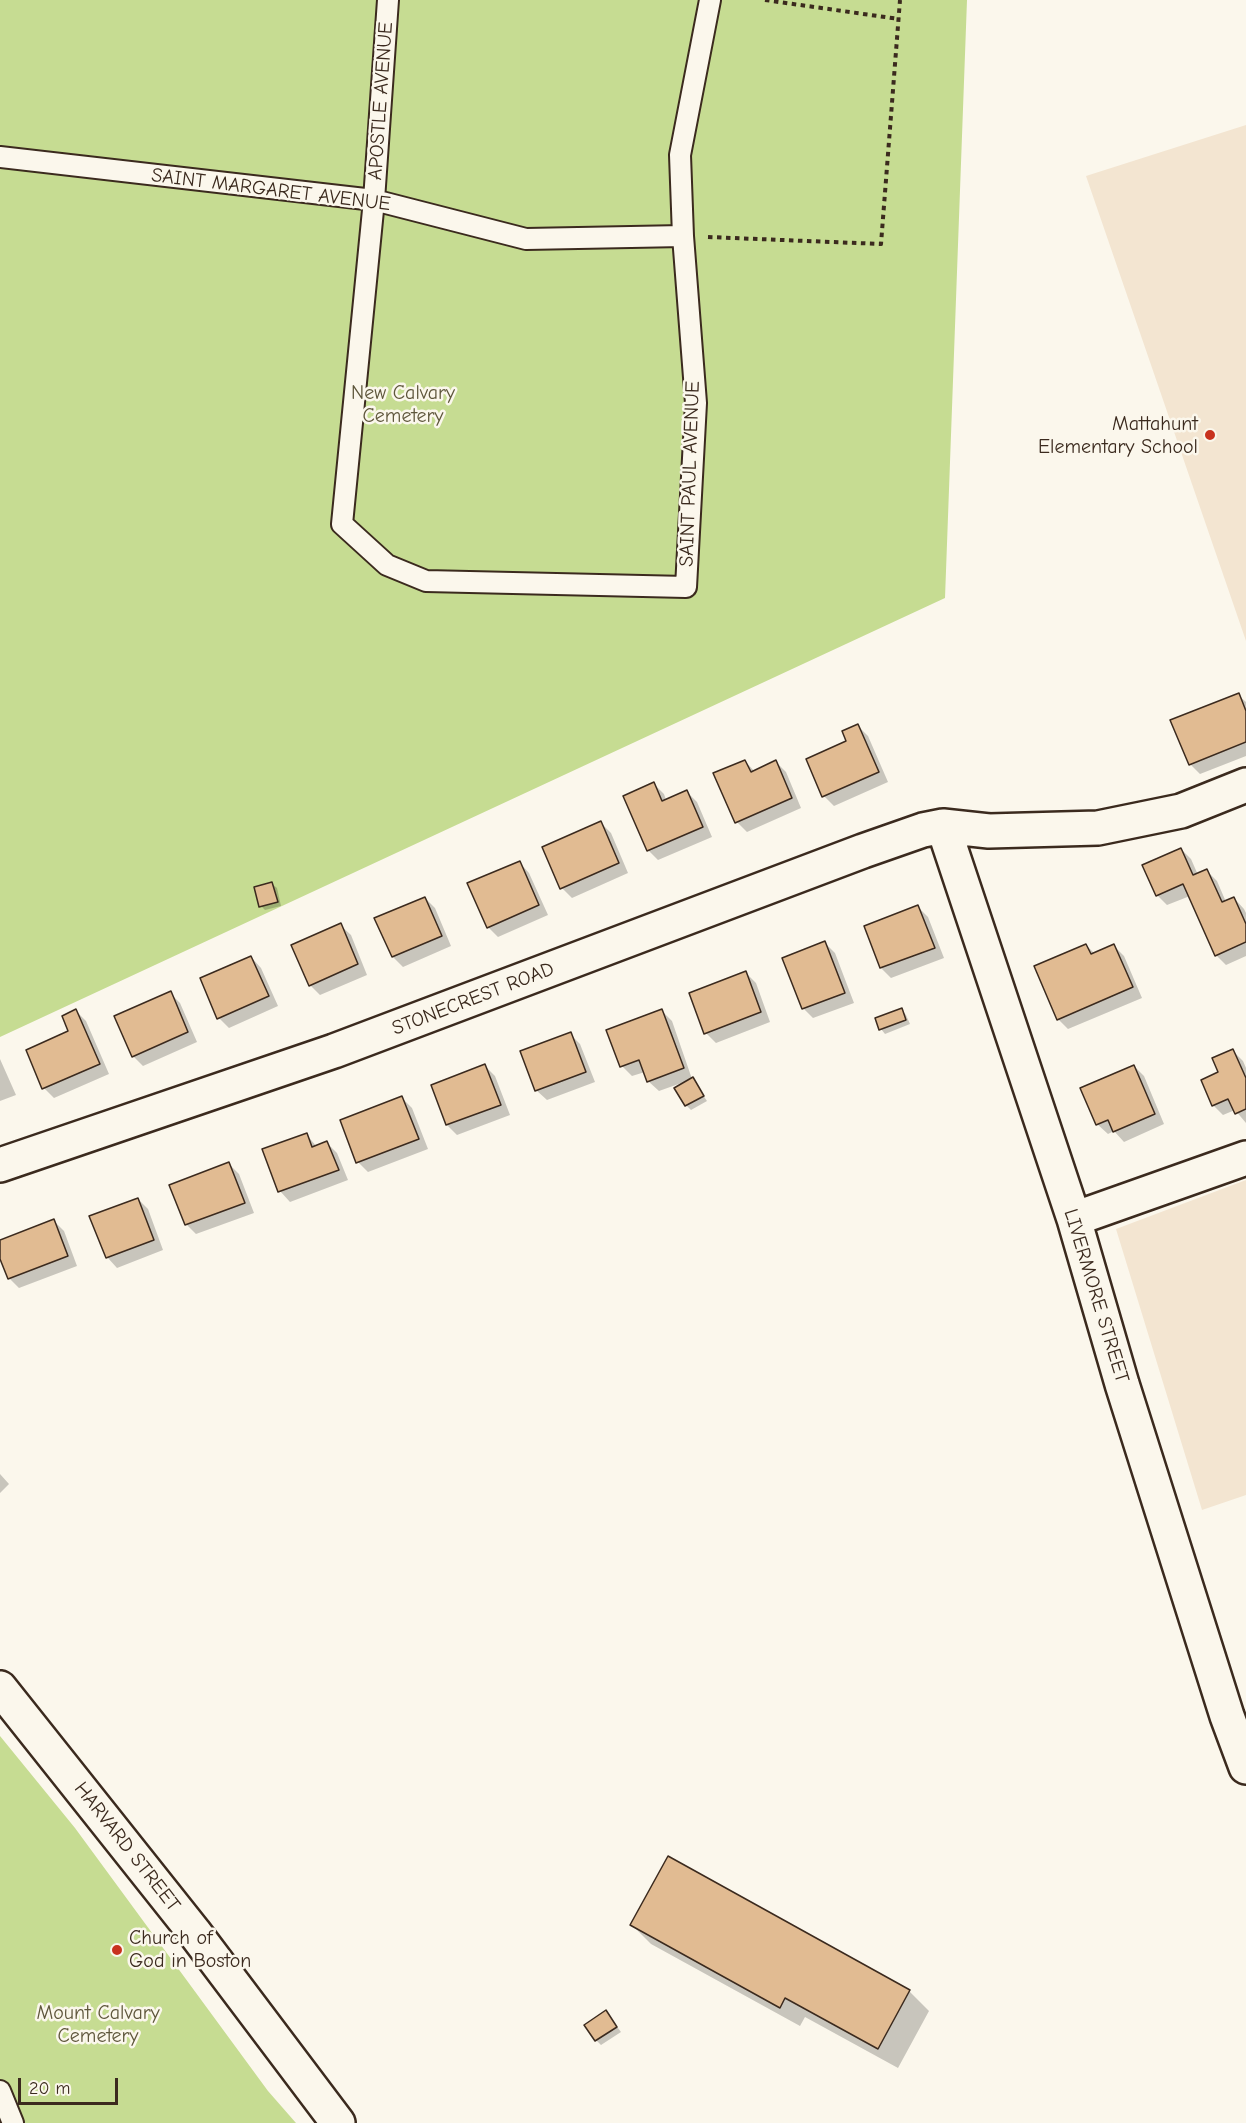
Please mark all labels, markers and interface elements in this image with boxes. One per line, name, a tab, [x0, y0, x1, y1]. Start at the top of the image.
street label: APOSTLE AVENUE	[364, 21, 398, 181]
street label: SAINT MARGARET AVENUE	[150, 163, 392, 217]
park label: New Calvary Cemetery	[351, 381, 455, 428]
street label: SAINT PAUL AVENUE	[675, 381, 705, 567]
place label: Mattahunt Elementary School	[1038, 412, 1198, 459]
marker: Mattahunt Elementary School	[1203, 428, 1217, 442]
street label: STONECREST ROAD	[389, 957, 557, 1041]
street label: LIVERMORE STREET	[1058, 1206, 1134, 1386]
street label: HARVARD STREET	[69, 1777, 185, 1917]
place label: Church of God in Boston	[129, 1926, 251, 1973]
marker: Church of God in Boston	[110, 1943, 124, 1957]
park label: Mount Calvary Cemetery	[36, 2001, 160, 2048]
scale bar	[21, 2066, 122, 2104]
text: 20 m	[29, 2078, 70, 2099]

